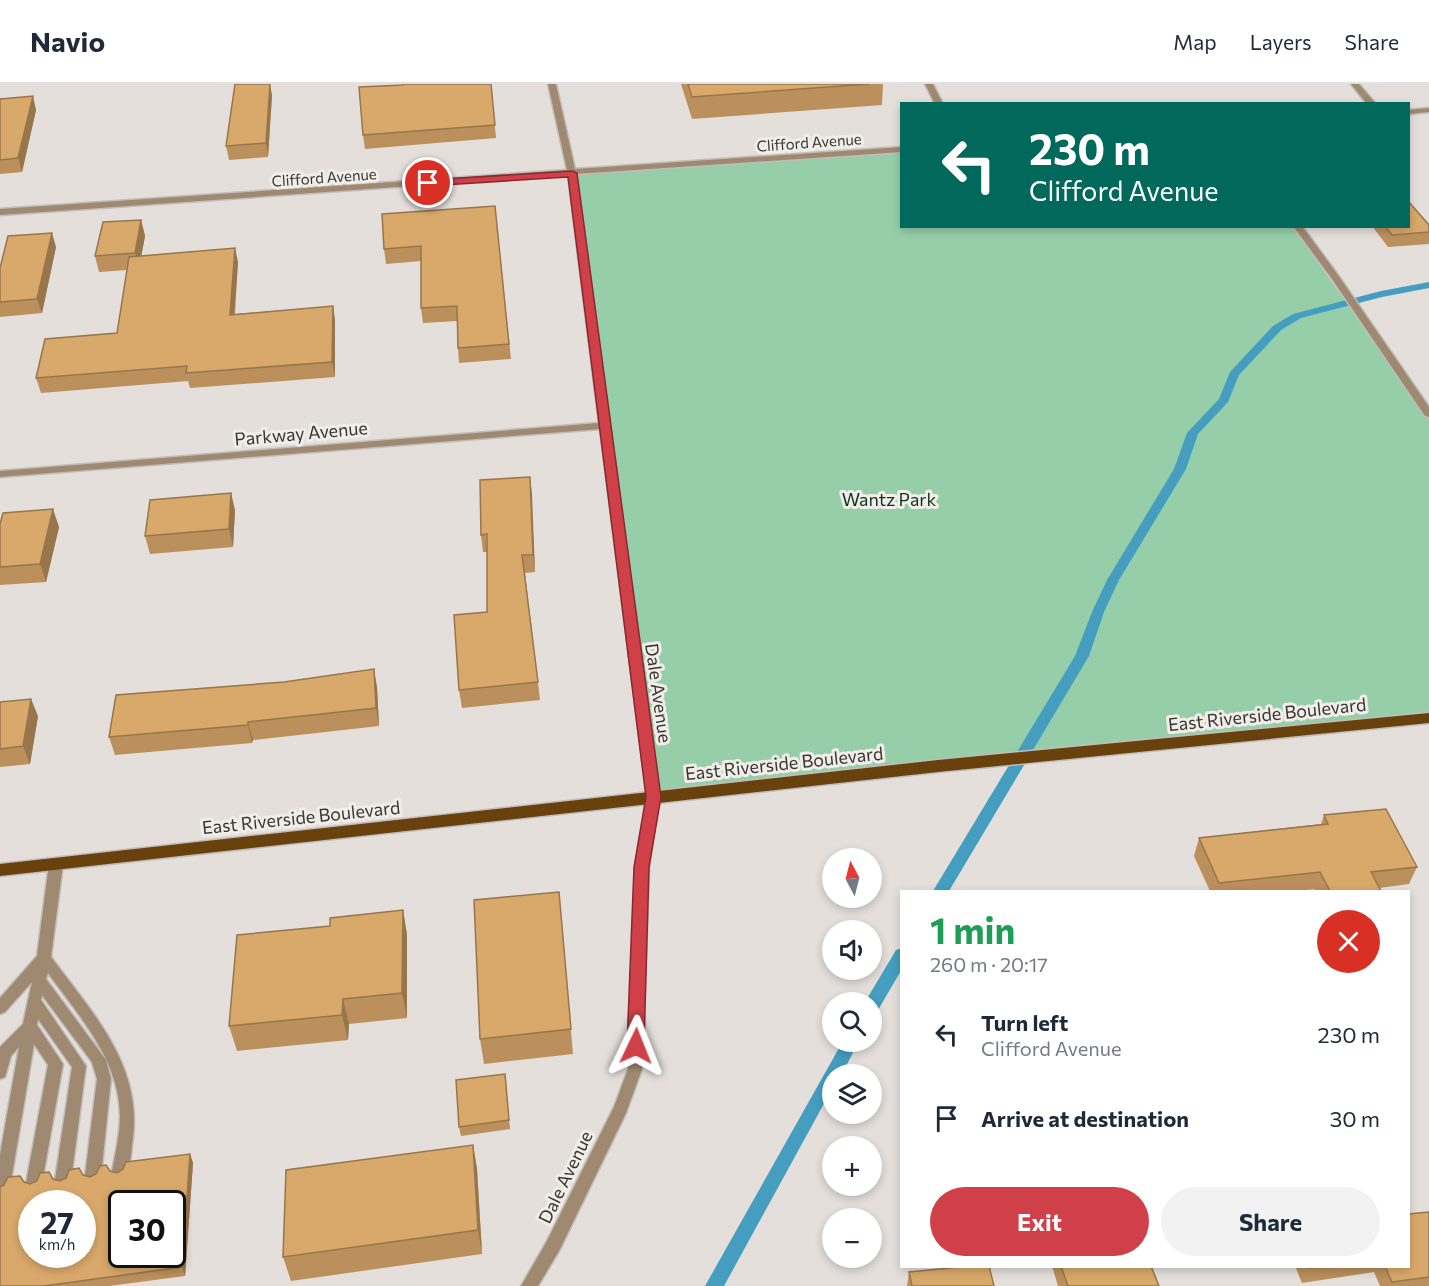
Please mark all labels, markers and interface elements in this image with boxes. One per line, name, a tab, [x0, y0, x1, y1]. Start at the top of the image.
text: Navio	[30, 24, 105, 58]
text: Map	[1173, 29, 1217, 54]
text: Layers	[1250, 29, 1312, 54]
text: Share	[1345, 29, 1399, 54]
text: 230 m	[1029, 122, 1150, 174]
icon: left	[930, 126, 1008, 204]
street label: Clifford Avenue	[756, 129, 862, 155]
pin	[402, 157, 453, 208]
street label: Clifford Avenue	[271, 164, 377, 190]
icon: arrive	[411, 166, 444, 199]
text: Clifford Avenue	[1029, 174, 1219, 207]
street label: Parkway Avenue	[233, 416, 369, 450]
park label: Wantz Park	[842, 488, 937, 510]
street label: Dale Avenue	[641, 642, 677, 744]
street label: East Riverside Boulevard	[1167, 693, 1367, 735]
street label: East Riverside Boulevard	[684, 742, 884, 784]
street label: East Riverside Boulevard	[201, 796, 401, 838]
north arrow	[822, 848, 882, 908]
map controls	[822, 848, 882, 1268]
text: 1 min	[930, 907, 1015, 951]
button: close	[1317, 910, 1380, 973]
button: sound	[822, 920, 882, 980]
text: 260 m · 20:17	[930, 952, 1048, 976]
button: search	[822, 992, 882, 1052]
text: Turn left	[981, 1009, 1068, 1036]
position arrow	[604, 1014, 668, 1078]
icon: left	[930, 1018, 963, 1051]
text: 230 m	[1317, 1021, 1380, 1048]
text: Clifford Avenue	[981, 1036, 1121, 1060]
button: layers	[822, 1064, 882, 1124]
icon: arrive	[930, 1102, 963, 1135]
text: Arrive at destination	[981, 1105, 1189, 1132]
text: 30 m	[1330, 1105, 1380, 1132]
street label: Dale Avenue	[533, 1127, 597, 1227]
button: +	[822, 1136, 882, 1196]
button: Exit	[930, 1187, 1149, 1256]
button: Share	[1161, 1187, 1380, 1256]
speed limit sign: 30	[108, 1190, 186, 1268]
text: 27	[40, 1203, 74, 1240]
button: −	[822, 1208, 882, 1268]
text: km/h	[39, 1235, 75, 1253]

